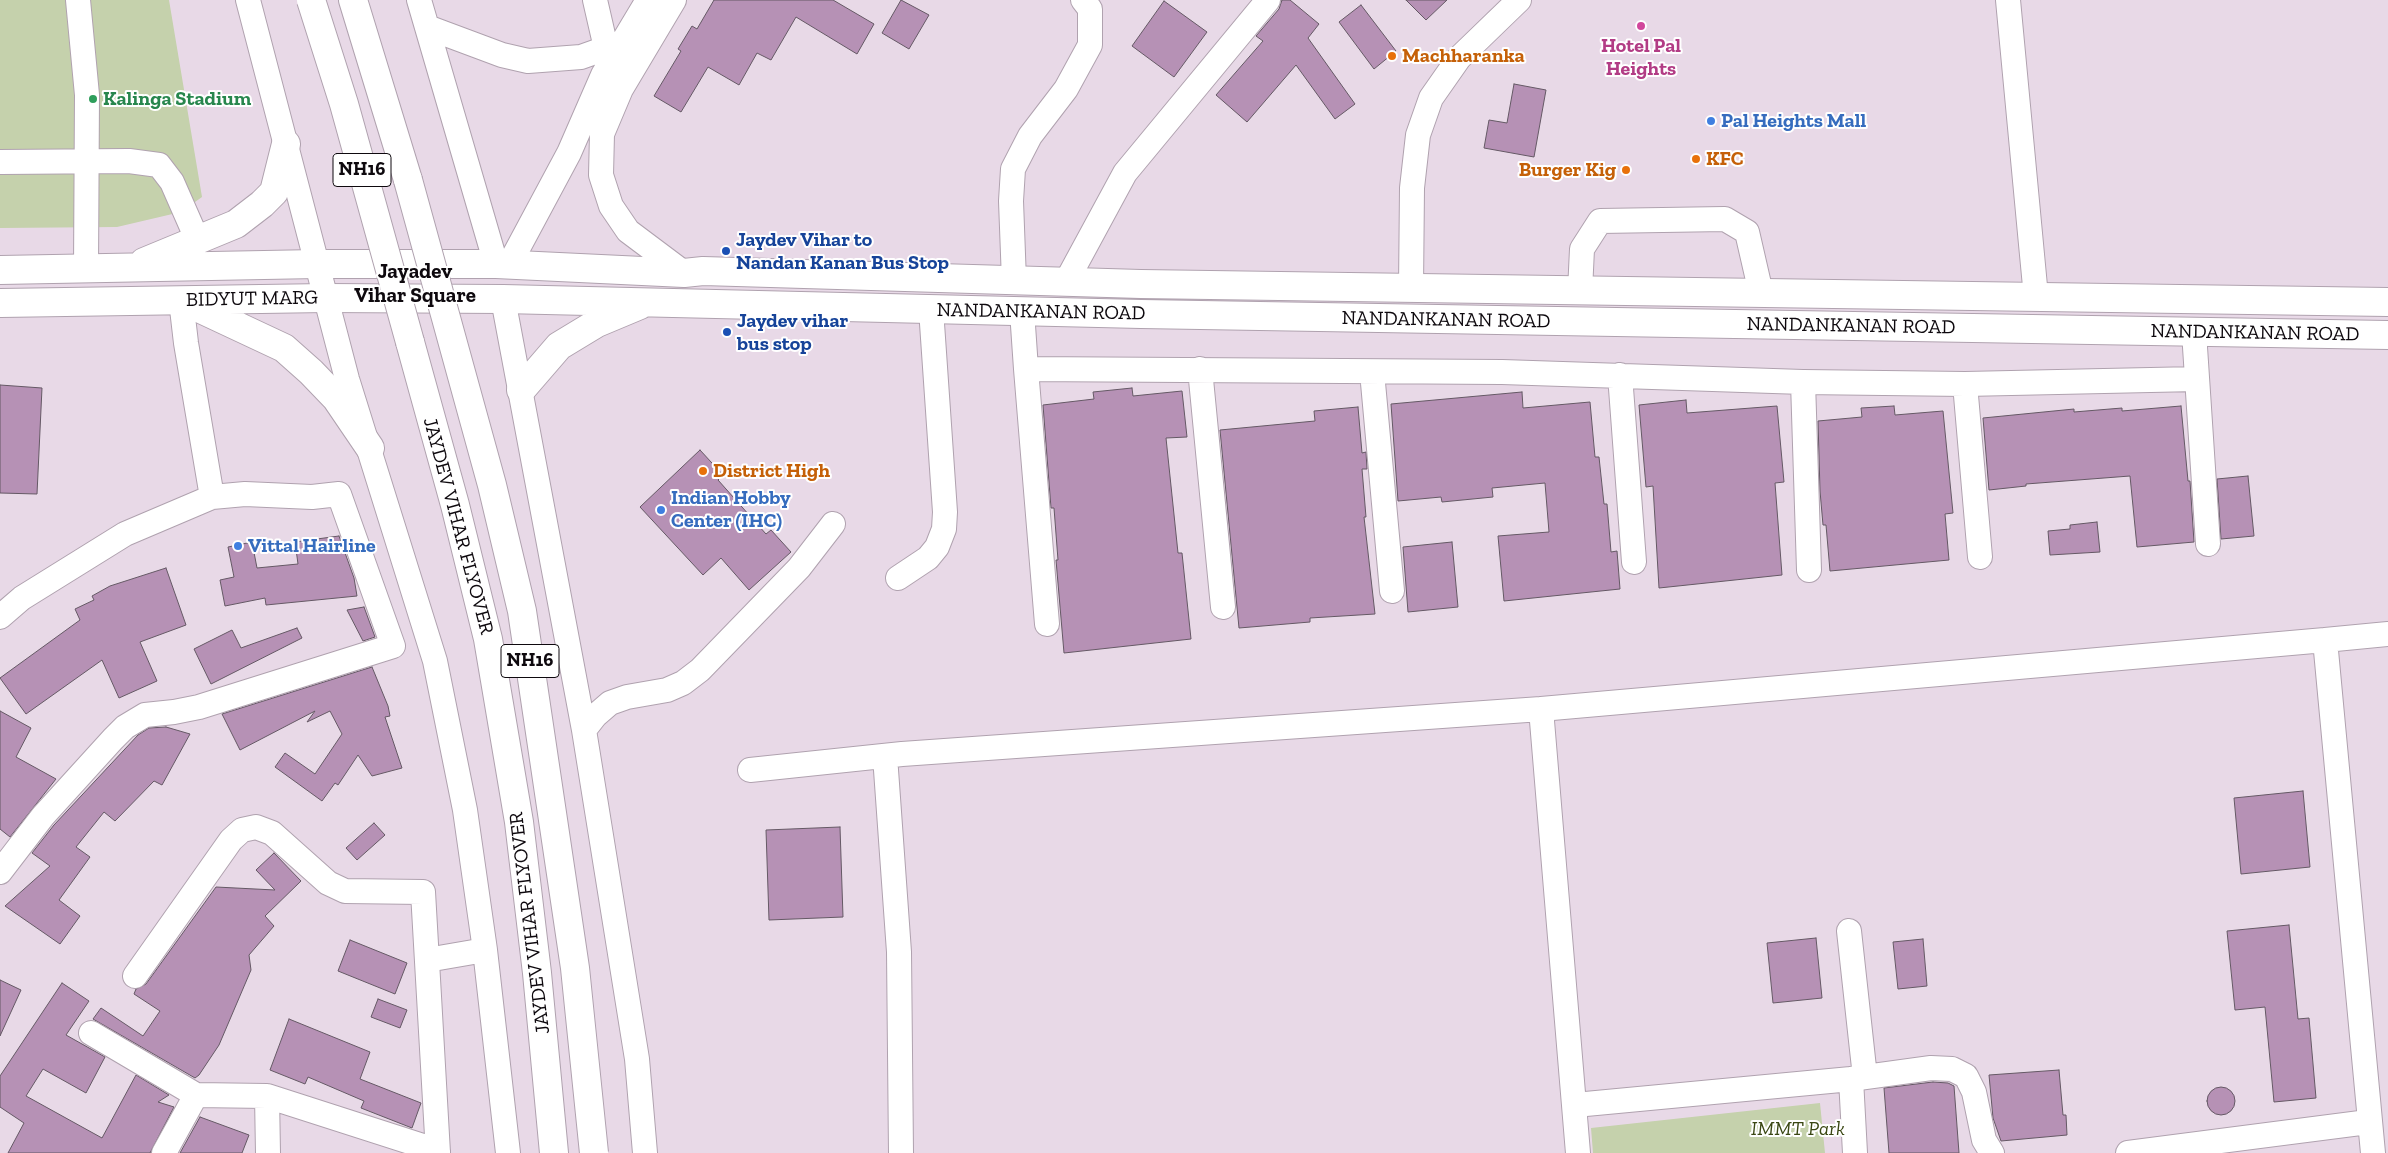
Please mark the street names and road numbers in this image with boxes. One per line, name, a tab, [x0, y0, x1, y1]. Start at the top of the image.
road number: NH16	[333, 154, 391, 186]
street label: BIDYUT MARG	[186, 286, 318, 312]
street label: NANDANKANAN ROAD	[936, 298, 1146, 326]
street label: NANDANKANAN ROAD	[1341, 306, 1551, 334]
street label: NANDANKANAN ROAD	[1746, 312, 1956, 340]
street label: NANDANKANAN ROAD	[2150, 319, 2360, 347]
street label: JAYDEV VIHAR FLYOVER	[418, 415, 498, 637]
road number: NH16	[501, 644, 559, 678]
street label: JAYDEV VIHAR FLYOVER	[504, 811, 556, 1035]

